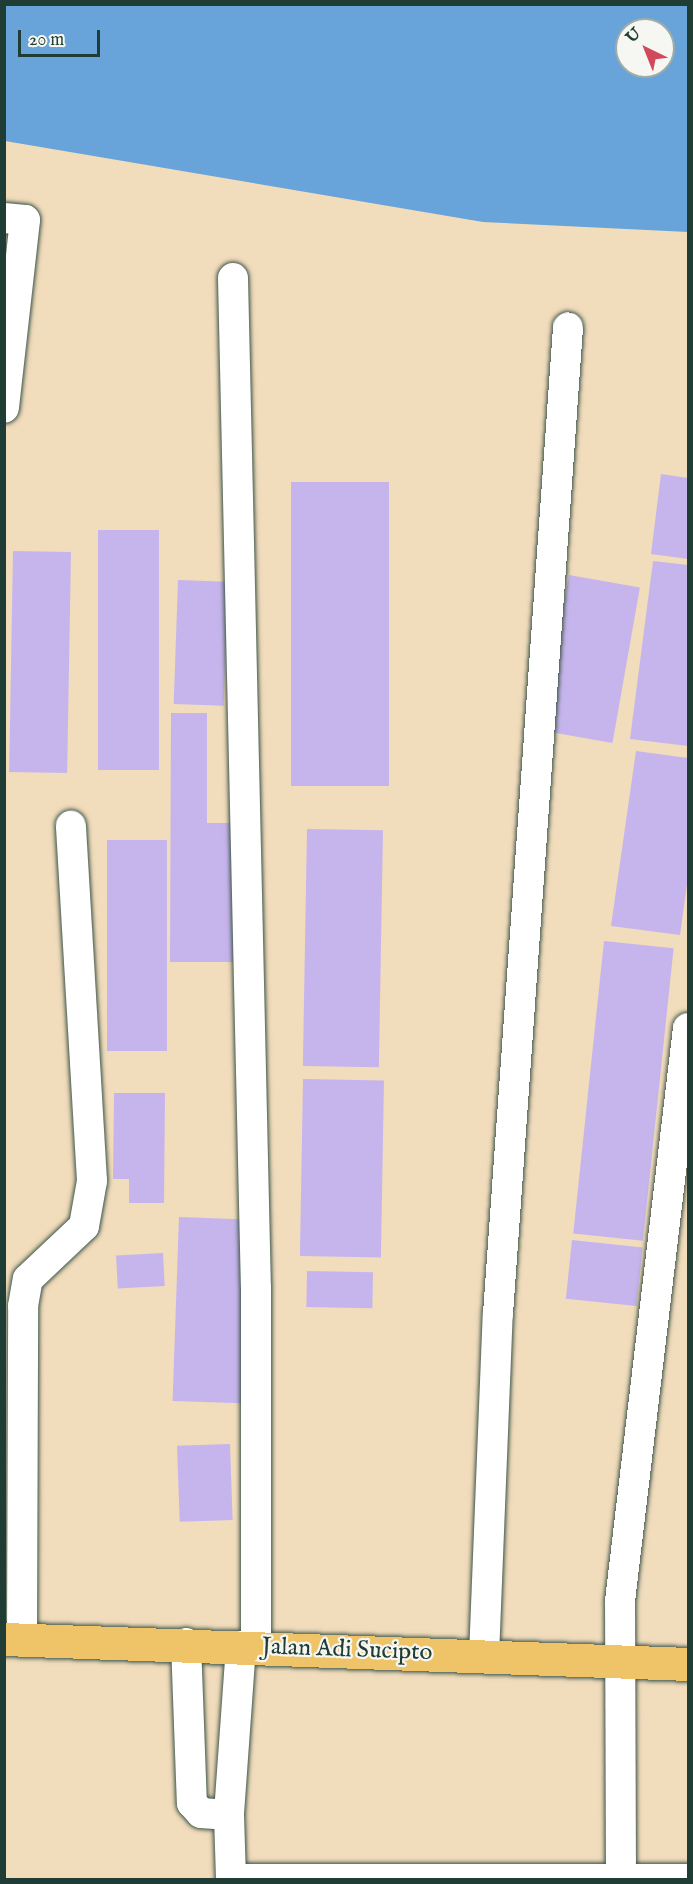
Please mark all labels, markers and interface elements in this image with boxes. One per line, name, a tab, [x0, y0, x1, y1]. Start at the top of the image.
scale bar	[21, 18, 104, 56]
north arrow	[615, 18, 675, 78]
text: U	[622, 24, 646, 48]
text: 20 m	[29, 29, 64, 52]
street label: Jalan Adi Sucipto	[261, 1633, 433, 1667]

